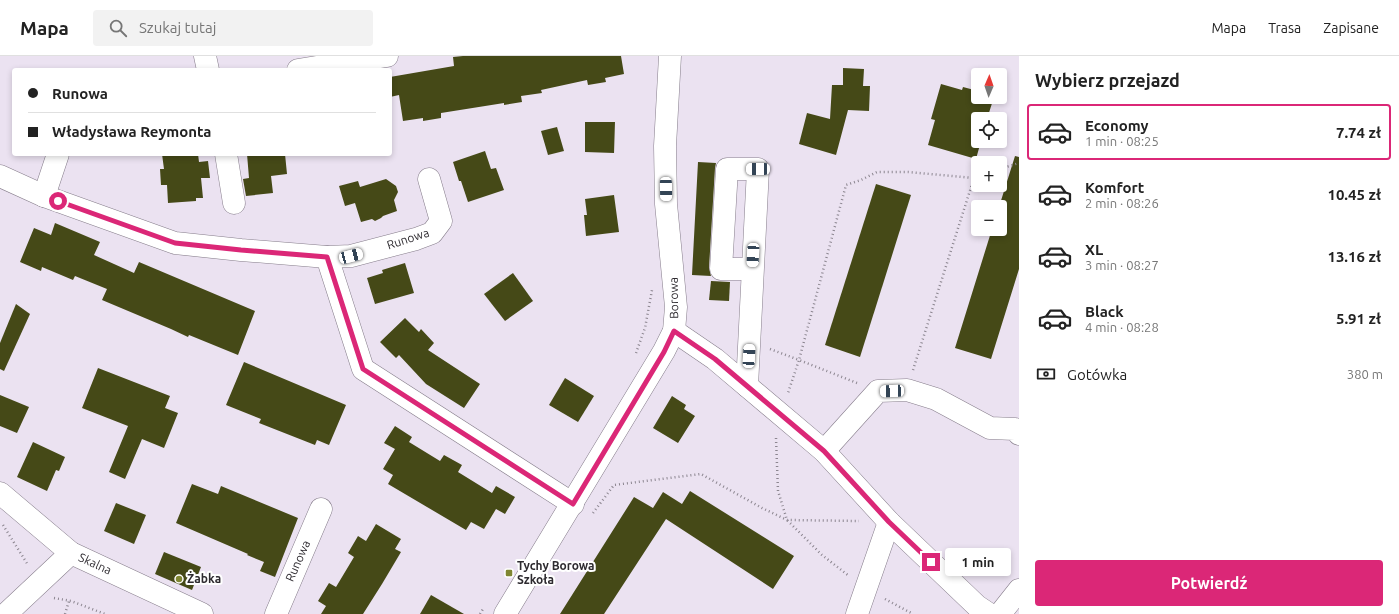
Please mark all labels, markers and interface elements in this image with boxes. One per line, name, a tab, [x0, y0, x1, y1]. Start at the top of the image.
search box	[93, 10, 373, 46]
text: Mapa	[20, 17, 69, 39]
icon: search	[107, 17, 129, 39]
text: Szukaj tutaj	[139, 19, 216, 36]
text: Mapa	[1211, 20, 1246, 36]
text: Trasa	[1268, 20, 1301, 36]
text: Zapisane	[1323, 20, 1379, 36]
north arrow	[971, 68, 1007, 104]
map controls	[971, 68, 1007, 236]
text: Wybierz przejazd	[1035, 70, 1180, 90]
text: Runowa	[52, 85, 108, 102]
button: locate	[971, 112, 1007, 148]
icon: car	[1037, 114, 1073, 150]
text: Economy	[1085, 117, 1149, 134]
text: Władysława Reymonta	[52, 123, 211, 140]
text: 7.74 zł	[1336, 124, 1381, 141]
text: 1 min · 08:25	[1085, 134, 1159, 148]
button: +	[971, 156, 1007, 192]
car	[746, 163, 770, 175]
icon: car	[1037, 176, 1073, 212]
car	[660, 177, 672, 201]
text: Komfort	[1085, 179, 1144, 196]
text: 10.45 zł	[1327, 186, 1381, 203]
route start	[49, 192, 67, 210]
text: 2 min · 08:26	[1085, 196, 1159, 210]
button: −	[971, 200, 1007, 236]
street label: Runowa	[385, 226, 431, 251]
icon: car	[1037, 238, 1073, 274]
text: XL	[1085, 241, 1103, 258]
car	[746, 243, 760, 267]
car	[338, 247, 364, 265]
text: 13.16 zł	[1327, 248, 1381, 265]
text: 3 min · 08:27	[1085, 258, 1159, 272]
street label: Borowa	[667, 277, 680, 319]
icon: car	[1037, 300, 1073, 336]
text: Black	[1085, 303, 1124, 320]
text: 5.91 zł	[1336, 310, 1381, 327]
text: 4 min · 08:28	[1085, 320, 1159, 334]
car	[742, 344, 756, 368]
icon: cash	[1035, 363, 1057, 385]
text: Gotówka	[1067, 366, 1127, 383]
text: 380 m	[1347, 367, 1383, 381]
car	[880, 385, 904, 397]
street label: Runowa	[283, 538, 312, 583]
callout: 1 min	[945, 548, 1011, 576]
street label: Skalna	[77, 550, 114, 577]
route end	[922, 553, 940, 571]
text: 1 min	[962, 555, 994, 569]
place label: Tychy Borowa Szkoła	[517, 559, 595, 586]
button: Potwierdź	[1035, 560, 1383, 606]
marker: Tychy Borowa Szkoła	[504, 568, 514, 578]
place label: Żabka	[187, 571, 221, 585]
marker: Żabka	[174, 574, 184, 584]

